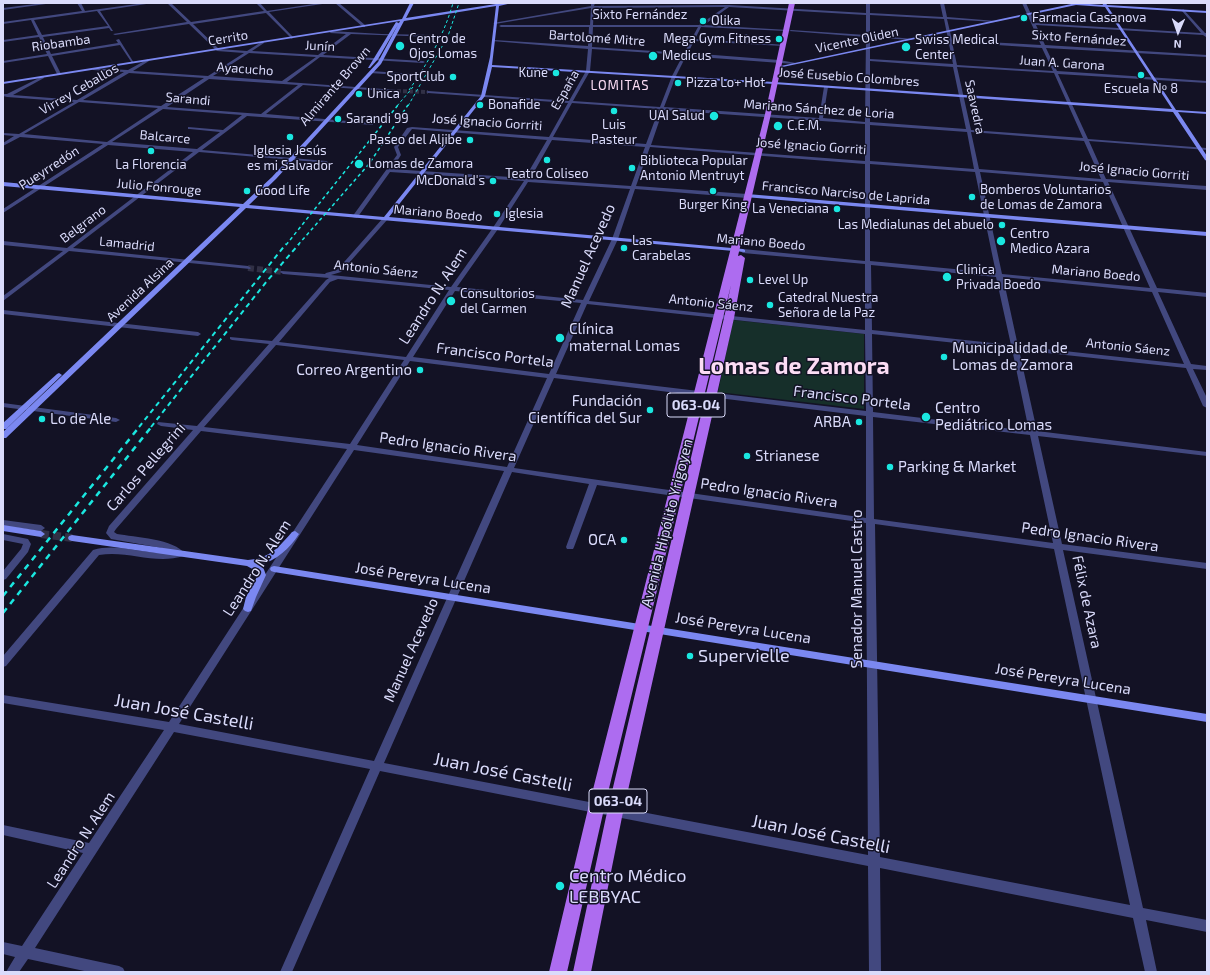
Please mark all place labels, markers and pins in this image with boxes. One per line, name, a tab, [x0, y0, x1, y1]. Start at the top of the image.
place label: Farmacia Casanova	[1032, 10, 1146, 26]
place label: Olika	[711, 13, 741, 29]
marker: Farmacia Casanova	[1019, 13, 1029, 23]
marker: Olika	[698, 16, 708, 26]
place label: Centro de Ojos Lomas	[409, 31, 477, 62]
place label: Mega Gym Fitness	[663, 31, 771, 47]
place label: Swiss Medical Center	[915, 32, 999, 63]
marker: Mega Gym Fitness	[774, 34, 784, 44]
marker: Centro de Ojos Lomas	[394, 40, 406, 52]
marker: Swiss Medical Center	[900, 41, 912, 53]
place label: Medicus	[662, 48, 711, 64]
marker: Medicus	[647, 50, 659, 62]
place label: Kune	[518, 65, 548, 81]
marker: Kune	[551, 68, 561, 78]
place label: SportClub	[387, 69, 445, 85]
marker: Escuela Nº 8	[1136, 70, 1146, 80]
marker: SportClub	[448, 72, 458, 82]
place label: Pizza Lo+ Hot	[686, 75, 765, 91]
marker: Pizza Lo+ Hot	[673, 78, 683, 88]
place label: Escuela Nº 8	[1104, 81, 1178, 97]
place label: Unica	[367, 86, 400, 102]
marker: Unica	[354, 89, 364, 99]
place label: Bonafide	[488, 97, 540, 113]
marker: Bonafide	[475, 100, 485, 110]
marker: Luis Pasteur	[609, 106, 619, 116]
place label: UAI Salud	[649, 108, 705, 124]
marker: UAI Salud	[708, 110, 720, 122]
place label: Sarandi 99	[346, 111, 409, 127]
marker: Sarandi 99	[333, 114, 343, 124]
place label: Luis Pasteur	[591, 117, 637, 148]
place label: C.E.M.	[787, 118, 822, 134]
marker: C.E.M.	[772, 120, 784, 132]
marker: Iglesia Jesús es mi Salvador	[285, 132, 295, 142]
place label: Paseo del Aljibe	[369, 132, 462, 148]
marker: Paseo del Aljibe	[465, 135, 475, 145]
place label: Iglesia Jesús es mi Salvador	[247, 143, 333, 174]
marker: La Florencia	[146, 146, 156, 156]
place label: Biblioteca Popular Antonio Mentruyt	[640, 153, 748, 184]
marker: Teatro Coliseo	[542, 155, 552, 165]
place label: Lomas de Zamora	[368, 156, 473, 172]
place label: La Florencia	[115, 157, 187, 173]
marker: Lomas de Zamora	[353, 158, 365, 170]
marker: Biblioteca Popular Antonio Mentruyt	[627, 163, 637, 173]
place label: Teatro Coliseo	[505, 166, 589, 182]
place label: McDonald's	[416, 173, 485, 189]
marker: McDonald's	[488, 176, 498, 186]
place label: Bomberos Voluntarios de Lomas de Zamora	[980, 182, 1111, 213]
place label: Good Life	[255, 183, 310, 199]
marker: Good Life	[242, 186, 252, 196]
marker: Burger King	[708, 186, 718, 196]
marker: Bomberos Voluntarios de Lomas de Zamora	[967, 192, 977, 202]
place label: Burger King	[679, 197, 747, 213]
place label: La Veneciana	[752, 201, 829, 217]
marker: La Veneciana	[832, 204, 842, 214]
place label: Iglesia	[505, 206, 543, 222]
marker: Iglesia	[492, 209, 502, 219]
place label: Las Medialunas del abuelo	[838, 217, 994, 233]
marker: Las Medialunas del abuelo	[997, 220, 1007, 230]
place label: Centro Medico Azara	[1010, 226, 1090, 257]
place label: Las Carabelas	[632, 233, 691, 264]
marker: Centro Medico Azara	[995, 235, 1007, 247]
marker: Las Carabelas	[619, 243, 629, 253]
place label: Clinica Privada Boedo	[956, 262, 1041, 293]
marker: Clinica Privada Boedo	[941, 271, 953, 283]
place label: Level Up	[758, 272, 808, 288]
marker: Level Up	[745, 275, 755, 285]
place label: Consultorios del Carmen	[460, 286, 535, 317]
place label: Catedral Nuestra Señora de la Paz	[778, 290, 879, 321]
marker: Consultorios del Carmen	[445, 295, 457, 307]
marker: Catedral Nuestra Señora de la Paz	[765, 300, 775, 310]
place label: Clínica maternal Lomas	[569, 320, 680, 355]
marker: Clínica maternal Lomas	[554, 332, 566, 344]
place label: Municipalidad de Lomas de Zamora	[952, 339, 1073, 374]
marker: Municipalidad de Lomas de Zamora	[939, 352, 949, 362]
place label: Correo Argentino	[296, 361, 412, 379]
marker: Correo Argentino	[415, 365, 425, 375]
place label: Fundación Científica del Sur	[528, 392, 642, 427]
place label: Centro Pediátrico Lomas	[935, 399, 1052, 434]
marker: Fundación Científica del Sur	[645, 405, 655, 415]
place label: Lo de Ale	[50, 410, 111, 428]
marker: Centro Pediátrico Lomas	[920, 411, 932, 423]
place label: ARBA	[814, 413, 851, 431]
marker: Lo de Ale	[37, 414, 47, 424]
marker: ARBA	[854, 417, 864, 427]
place label: Strianese	[755, 447, 819, 465]
marker: Strianese	[742, 451, 752, 461]
place label: Parking & Market	[898, 458, 1016, 476]
marker: Parking & Market	[885, 462, 895, 472]
place label: OCA	[588, 531, 616, 549]
marker: OCA	[619, 535, 629, 545]
place label: Supervielle	[698, 645, 790, 667]
marker: Supervielle	[685, 651, 695, 661]
place label: Centro Médico LEBBYAC	[569, 865, 687, 908]
marker: Centro Médico LEBBYAC	[554, 880, 566, 892]

